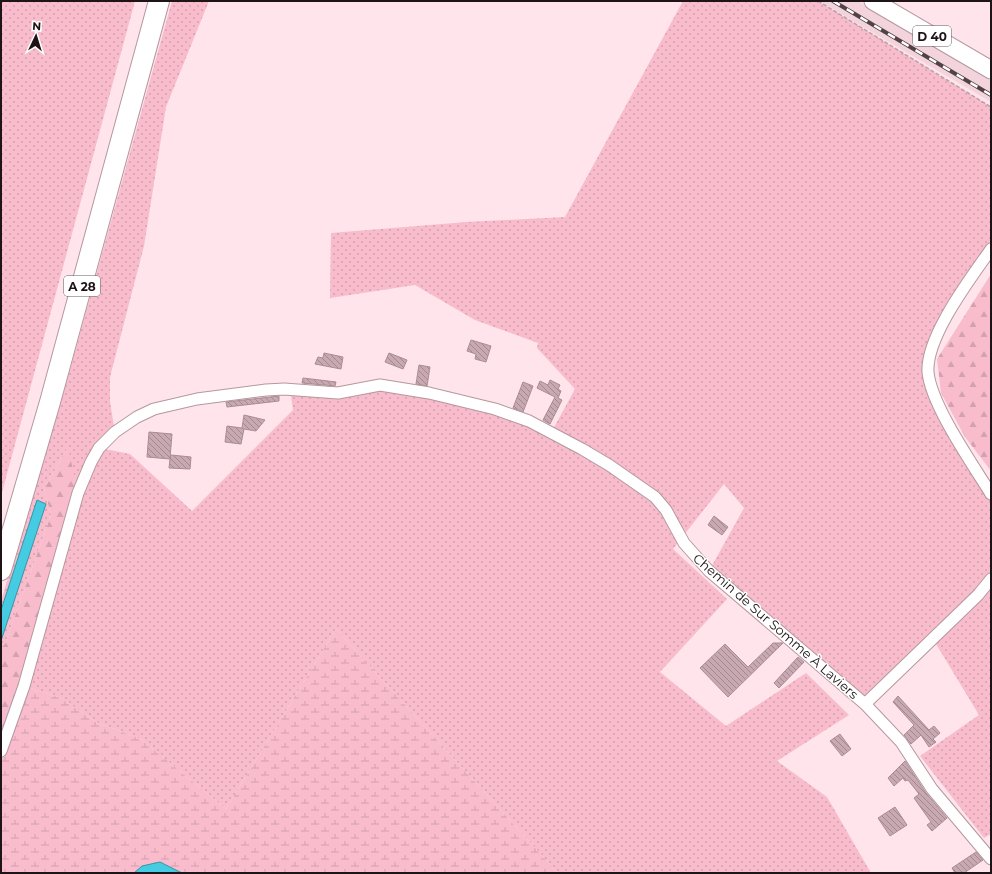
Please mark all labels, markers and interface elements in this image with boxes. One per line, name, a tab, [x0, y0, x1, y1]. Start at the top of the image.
north arrow	[16, 16, 56, 56]
text: N	[32, 19, 42, 33]
road number: D 40	[913, 26, 951, 46]
road number: A 28	[64, 276, 100, 296]
street label: Chemin de Sur Somme À Laviers	[690, 550, 862, 702]

